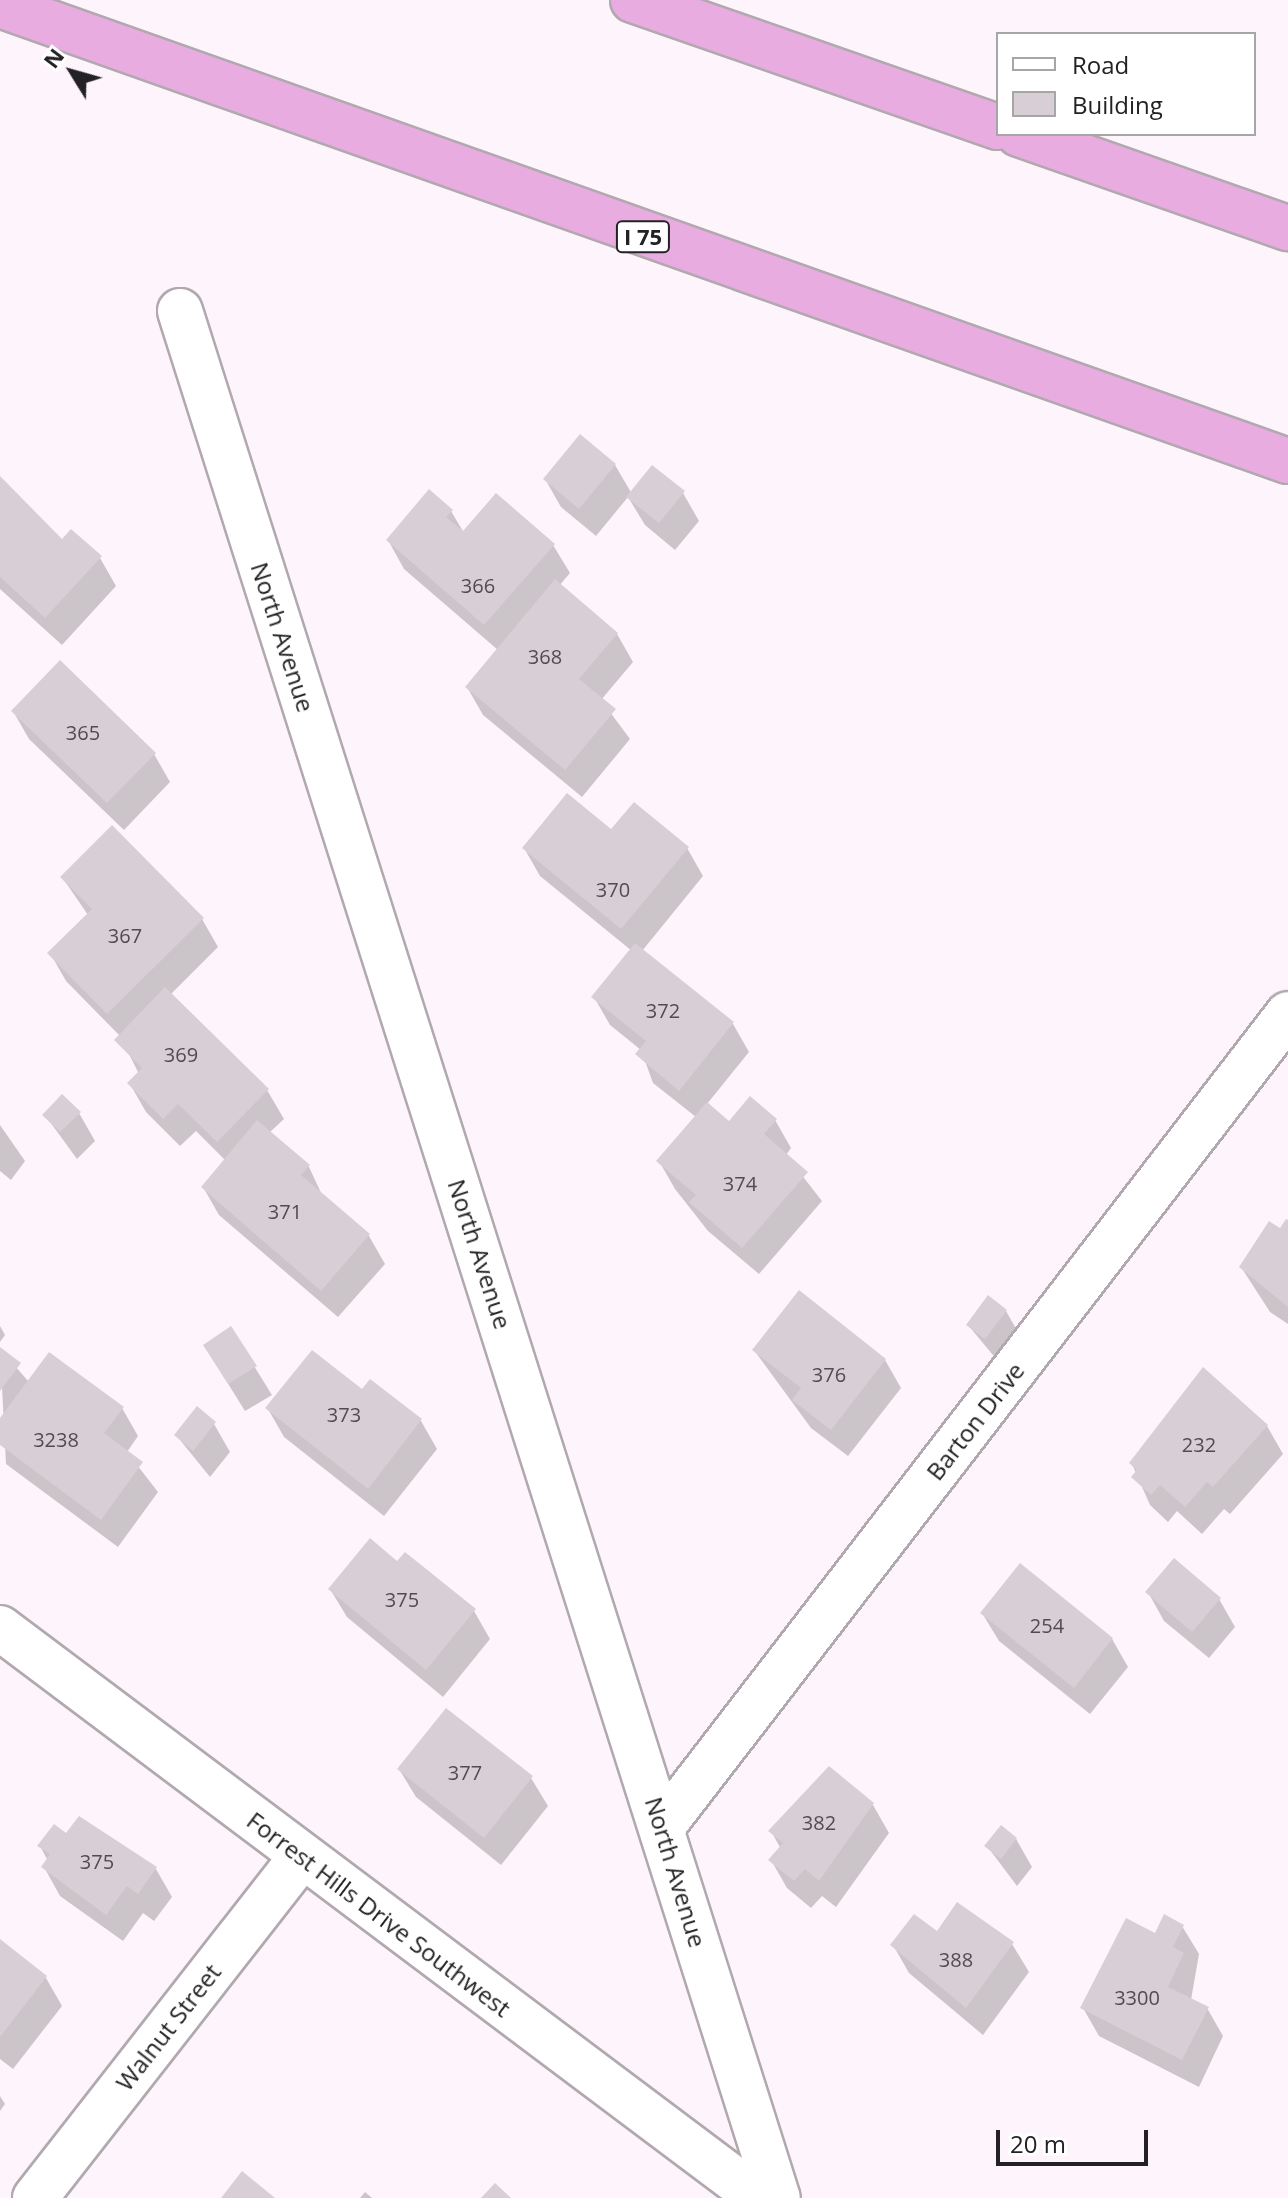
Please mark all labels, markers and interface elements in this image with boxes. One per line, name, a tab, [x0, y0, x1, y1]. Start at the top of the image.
north arrow	[32, 32, 112, 112]
legend	[996, 32, 1256, 136]
text: N	[35, 41, 70, 74]
text: Road	[1072, 48, 1129, 81]
text: Building	[1072, 88, 1163, 121]
road number: I 75	[615, 219, 671, 255]
street label: North Avenue	[245, 559, 321, 715]
house number: 366	[461, 573, 495, 597]
house number: 368	[528, 644, 562, 668]
house number: 365	[66, 720, 100, 744]
house number: 370	[596, 877, 630, 901]
house number: 367	[108, 923, 142, 947]
house number: 372	[646, 998, 680, 1022]
house number: 369	[164, 1042, 198, 1066]
house number: 374	[723, 1171, 757, 1195]
street label: North Avenue	[442, 1176, 518, 1332]
house number: 371	[268, 1199, 302, 1223]
street label: Barton Drive	[920, 1356, 1030, 1486]
house number: 376	[812, 1362, 846, 1386]
house number: 373	[327, 1402, 361, 1426]
house number: 3238	[33, 1427, 79, 1451]
house number: 232	[1182, 1432, 1216, 1456]
house number: 375	[385, 1587, 419, 1611]
house number: 254	[1030, 1613, 1064, 1637]
house number: 377	[448, 1760, 482, 1784]
street label: North Avenue	[640, 1793, 712, 1951]
street label: Forrest Hills Drive Southwest	[242, 1806, 516, 2022]
house number: 382	[802, 1810, 836, 1834]
house number: 375	[80, 1849, 114, 1873]
house number: 388	[939, 1947, 973, 1971]
street label: Walnut Street	[110, 1958, 226, 2096]
house number: 3300	[1114, 1985, 1160, 2009]
scale bar	[1000, 2114, 1152, 2164]
text: 20 m	[1010, 2127, 1066, 2160]

